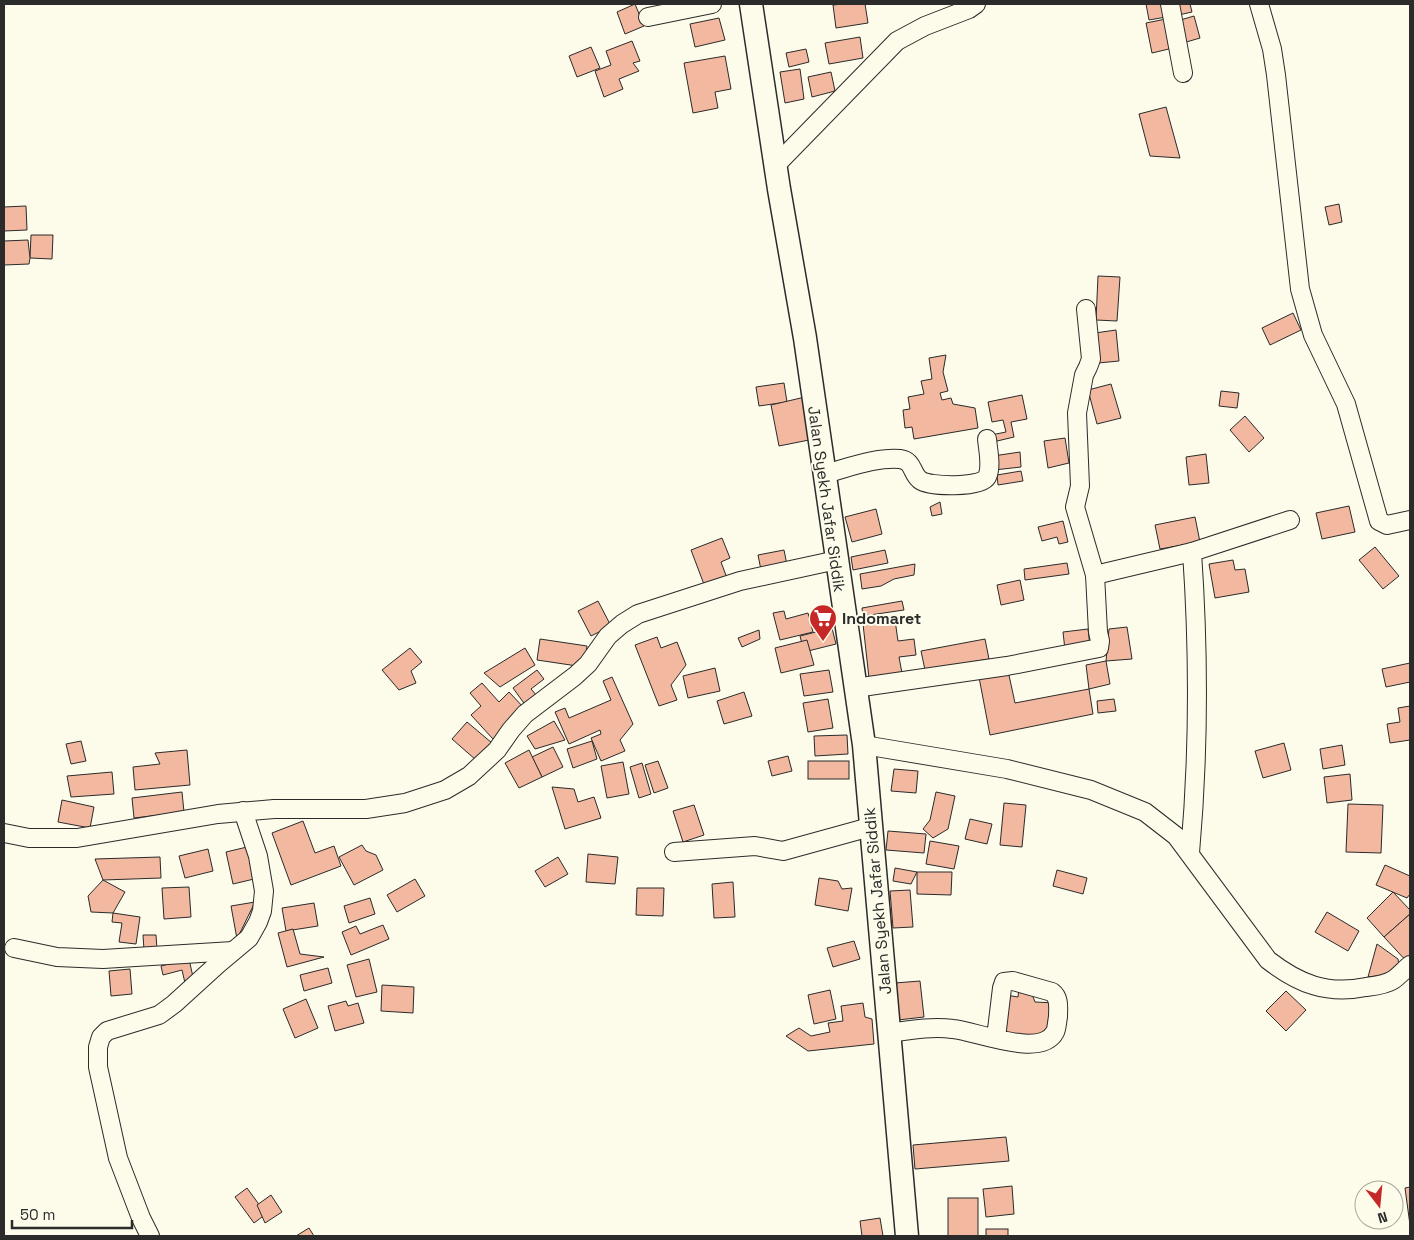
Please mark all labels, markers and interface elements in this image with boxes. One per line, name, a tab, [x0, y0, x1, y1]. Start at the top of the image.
street label: Jalan Syekh Jafar Siddik	[803, 405, 850, 594]
supermarket icon: Indomaret	[808, 603, 838, 642]
place label: Indomaret	[842, 608, 921, 629]
street label: Jalan Syekh Jafar Siddik	[859, 806, 896, 995]
north arrow	[1354, 1180, 1404, 1230]
scale bar	[12, 1198, 132, 1230]
text: 50 m	[20, 1205, 55, 1224]
text: N	[1376, 1208, 1390, 1227]

